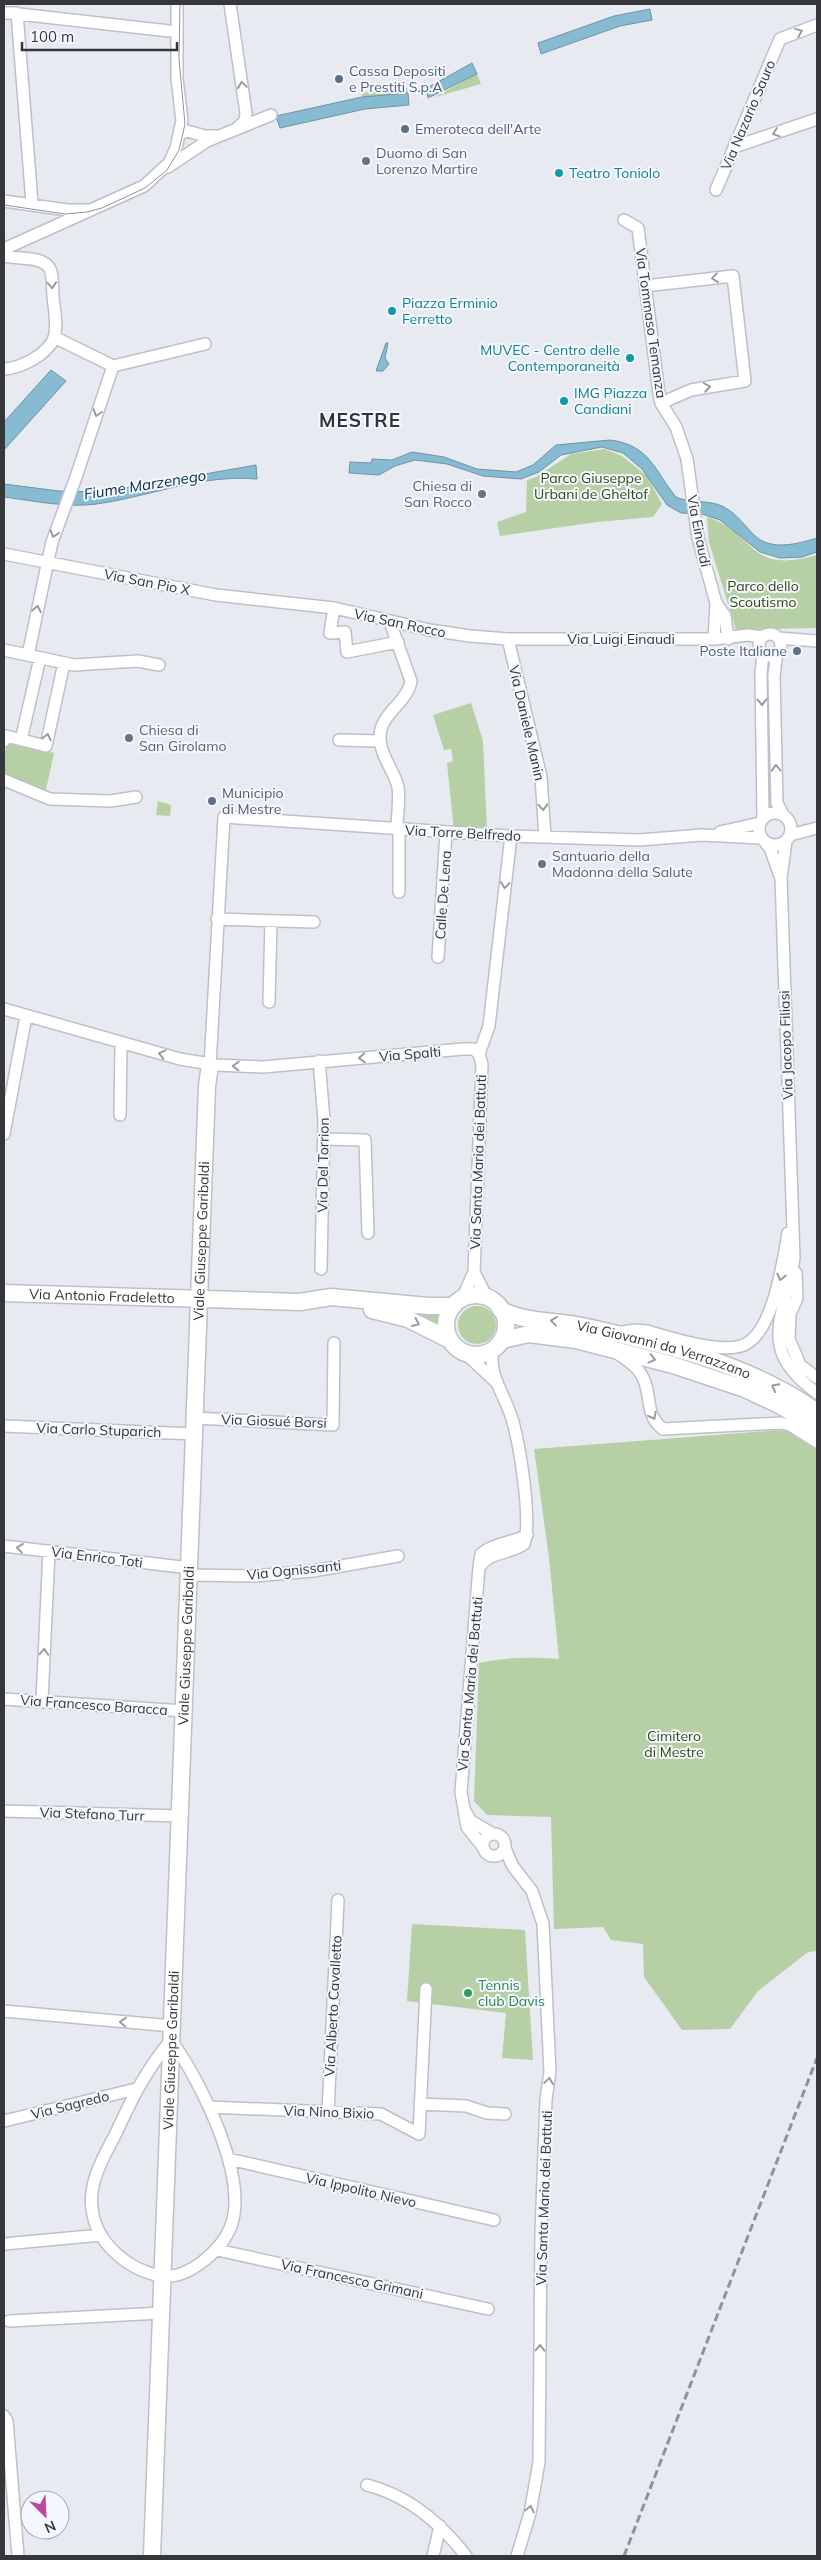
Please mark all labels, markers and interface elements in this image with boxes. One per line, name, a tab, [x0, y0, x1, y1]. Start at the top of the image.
scale bar	[22, 20, 178, 52]
text: 100 m	[30, 27, 74, 46]
one-way arrow	[794, 28, 803, 39]
street label: Via Nazario Sauro	[717, 57, 779, 173]
place label: Cassa Depositi e Prestiti S.p.A	[349, 62, 446, 96]
marker: Cassa Depositi e Prestiti S.p.A	[333, 73, 345, 85]
one-way arrow	[237, 80, 247, 89]
place label: Emeroteca dell'Arte	[415, 120, 541, 138]
marker: Emeroteca dell'Arte	[399, 123, 411, 135]
one-way arrow	[772, 127, 780, 137]
place label: Duomo di San Lorenzo Martire	[376, 144, 478, 178]
marker: Duomo di San Lorenzo Martire	[360, 155, 372, 167]
place label: Teatro Toniolo	[569, 164, 660, 182]
marker: Teatro Toniolo	[553, 167, 565, 179]
street label: Via Tommaso Temanza	[632, 247, 670, 399]
one-way arrow	[710, 272, 718, 283]
one-way arrow	[47, 282, 58, 290]
place label: Piazza Erminio Ferretto	[402, 294, 498, 328]
marker: Piazza Erminio Ferretto	[386, 305, 398, 317]
place label: MUVEC - Centro delle Contemporaneità	[480, 341, 620, 375]
marker: MUVEC - Centro delle Contemporaneità	[624, 352, 636, 364]
one-way arrow	[703, 383, 712, 393]
place label: IMG Piazza Candiani	[574, 384, 647, 418]
marker: IMG Piazza Candiani	[558, 395, 570, 407]
one-way arrow	[93, 408, 103, 416]
district label: MESTRE	[319, 408, 401, 432]
water label: Fiume Marzenego	[82, 465, 208, 504]
park label: Parco Giuseppe Urbani de Gheltof	[534, 469, 648, 503]
place label: Chiesa di San Rocco	[404, 477, 472, 511]
marker: Chiesa di San Rocco	[476, 488, 488, 500]
street label: Via Einaudi	[683, 493, 715, 569]
one-way arrow	[50, 529, 60, 537]
street label: Via San Pio X	[102, 565, 192, 599]
park label: Parco dello Scoutismo	[727, 577, 799, 611]
one-way arrow	[31, 605, 42, 613]
street label: Via San Rocco	[353, 605, 447, 641]
street label: Via Luigi Einaudi	[567, 630, 675, 648]
place label: Poste Italiane	[699, 642, 787, 660]
marker: Poste Italiane	[791, 645, 803, 657]
street label: Via Daniele Manin	[505, 664, 549, 782]
one-way arrow	[757, 698, 767, 706]
place label: Chiesa di San Girolamo	[139, 721, 227, 755]
marker: Chiesa di San Girolamo	[123, 732, 135, 744]
one-way arrow	[41, 733, 52, 742]
one-way arrow	[771, 764, 781, 772]
place label: Municipio di Mestre	[222, 784, 284, 818]
marker: Municipio di Mestre	[206, 795, 218, 807]
one-way arrow	[538, 803, 549, 811]
street label: Via Torre Belfredo	[405, 821, 521, 845]
place label: Santuario della Madonna della Salute	[552, 847, 693, 881]
street label: Calle De Lena	[431, 850, 455, 940]
marker: Santuario della Madonna della Salute	[536, 858, 548, 870]
one-way arrow	[500, 881, 511, 889]
street label: Via Jacopo Filiasi	[775, 990, 797, 1100]
street label: Via Spalti	[378, 1042, 442, 1066]
one-way arrow	[159, 1050, 167, 1060]
one-way arrow	[358, 1052, 366, 1063]
one-way arrow	[232, 1061, 240, 1071]
street label: Via Santa Maria dei Battuti	[466, 1074, 490, 1250]
street label: Via Del Torrion	[313, 1117, 333, 1213]
street label: Viale Giuseppe Garibaldi	[189, 1161, 213, 1321]
one-way arrow	[776, 1272, 787, 1281]
street label: Via Antonio Fradeletto	[29, 1285, 175, 1307]
one-way arrow	[411, 1316, 420, 1327]
one-way arrow	[549, 1316, 557, 1327]
street label: Via Giovanni da Verrazzano	[575, 1316, 754, 1383]
one-way arrow	[647, 1354, 656, 1364]
one-way arrow	[772, 1383, 781, 1393]
street label: Via Giosué Borsi	[221, 1410, 327, 1432]
one-way arrow	[647, 1411, 657, 1420]
street label: Via Carlo Stuparich	[36, 1419, 162, 1441]
street label: Via Enrico Toti	[50, 1542, 144, 1572]
one-way arrow	[16, 1543, 24, 1554]
street label: Via Ognissanti	[246, 1556, 342, 1584]
street label: Viale Giuseppe Garibaldi	[174, 1566, 198, 1726]
street label: Via Santa Maria dei Battuti	[453, 1596, 487, 1772]
one-way arrow	[39, 1648, 49, 1656]
street label: Via Francesco Baracca	[20, 1691, 168, 1719]
park label: Cimitero di Mestre	[644, 1727, 704, 1761]
street label: Via Stefano Turr	[39, 1803, 146, 1825]
street label: Via Alberto Cavalletto	[320, 1935, 346, 2077]
street label: Viale Giuseppe Garibaldi	[159, 1970, 183, 2130]
place label: Tennis club Davis	[478, 1976, 545, 2010]
marker: Tennis club Davis	[462, 1987, 474, 1999]
one-way arrow	[119, 2017, 127, 2028]
one-way arrow	[543, 2076, 554, 2084]
street label: Via Sagredo	[29, 2087, 111, 2123]
street label: Via Nino Bixio	[283, 2101, 375, 2123]
street label: Via Santa Maria dei Battuti	[532, 2110, 556, 2286]
street label: Via Ippolito Nievo	[304, 2168, 418, 2212]
street label: Via Francesco Grimani	[279, 2255, 425, 2303]
one-way arrow	[535, 2343, 546, 2351]
north arrow	[20, 2490, 70, 2540]
one-way arrow	[525, 2505, 535, 2514]
text: N	[42, 2517, 59, 2537]

